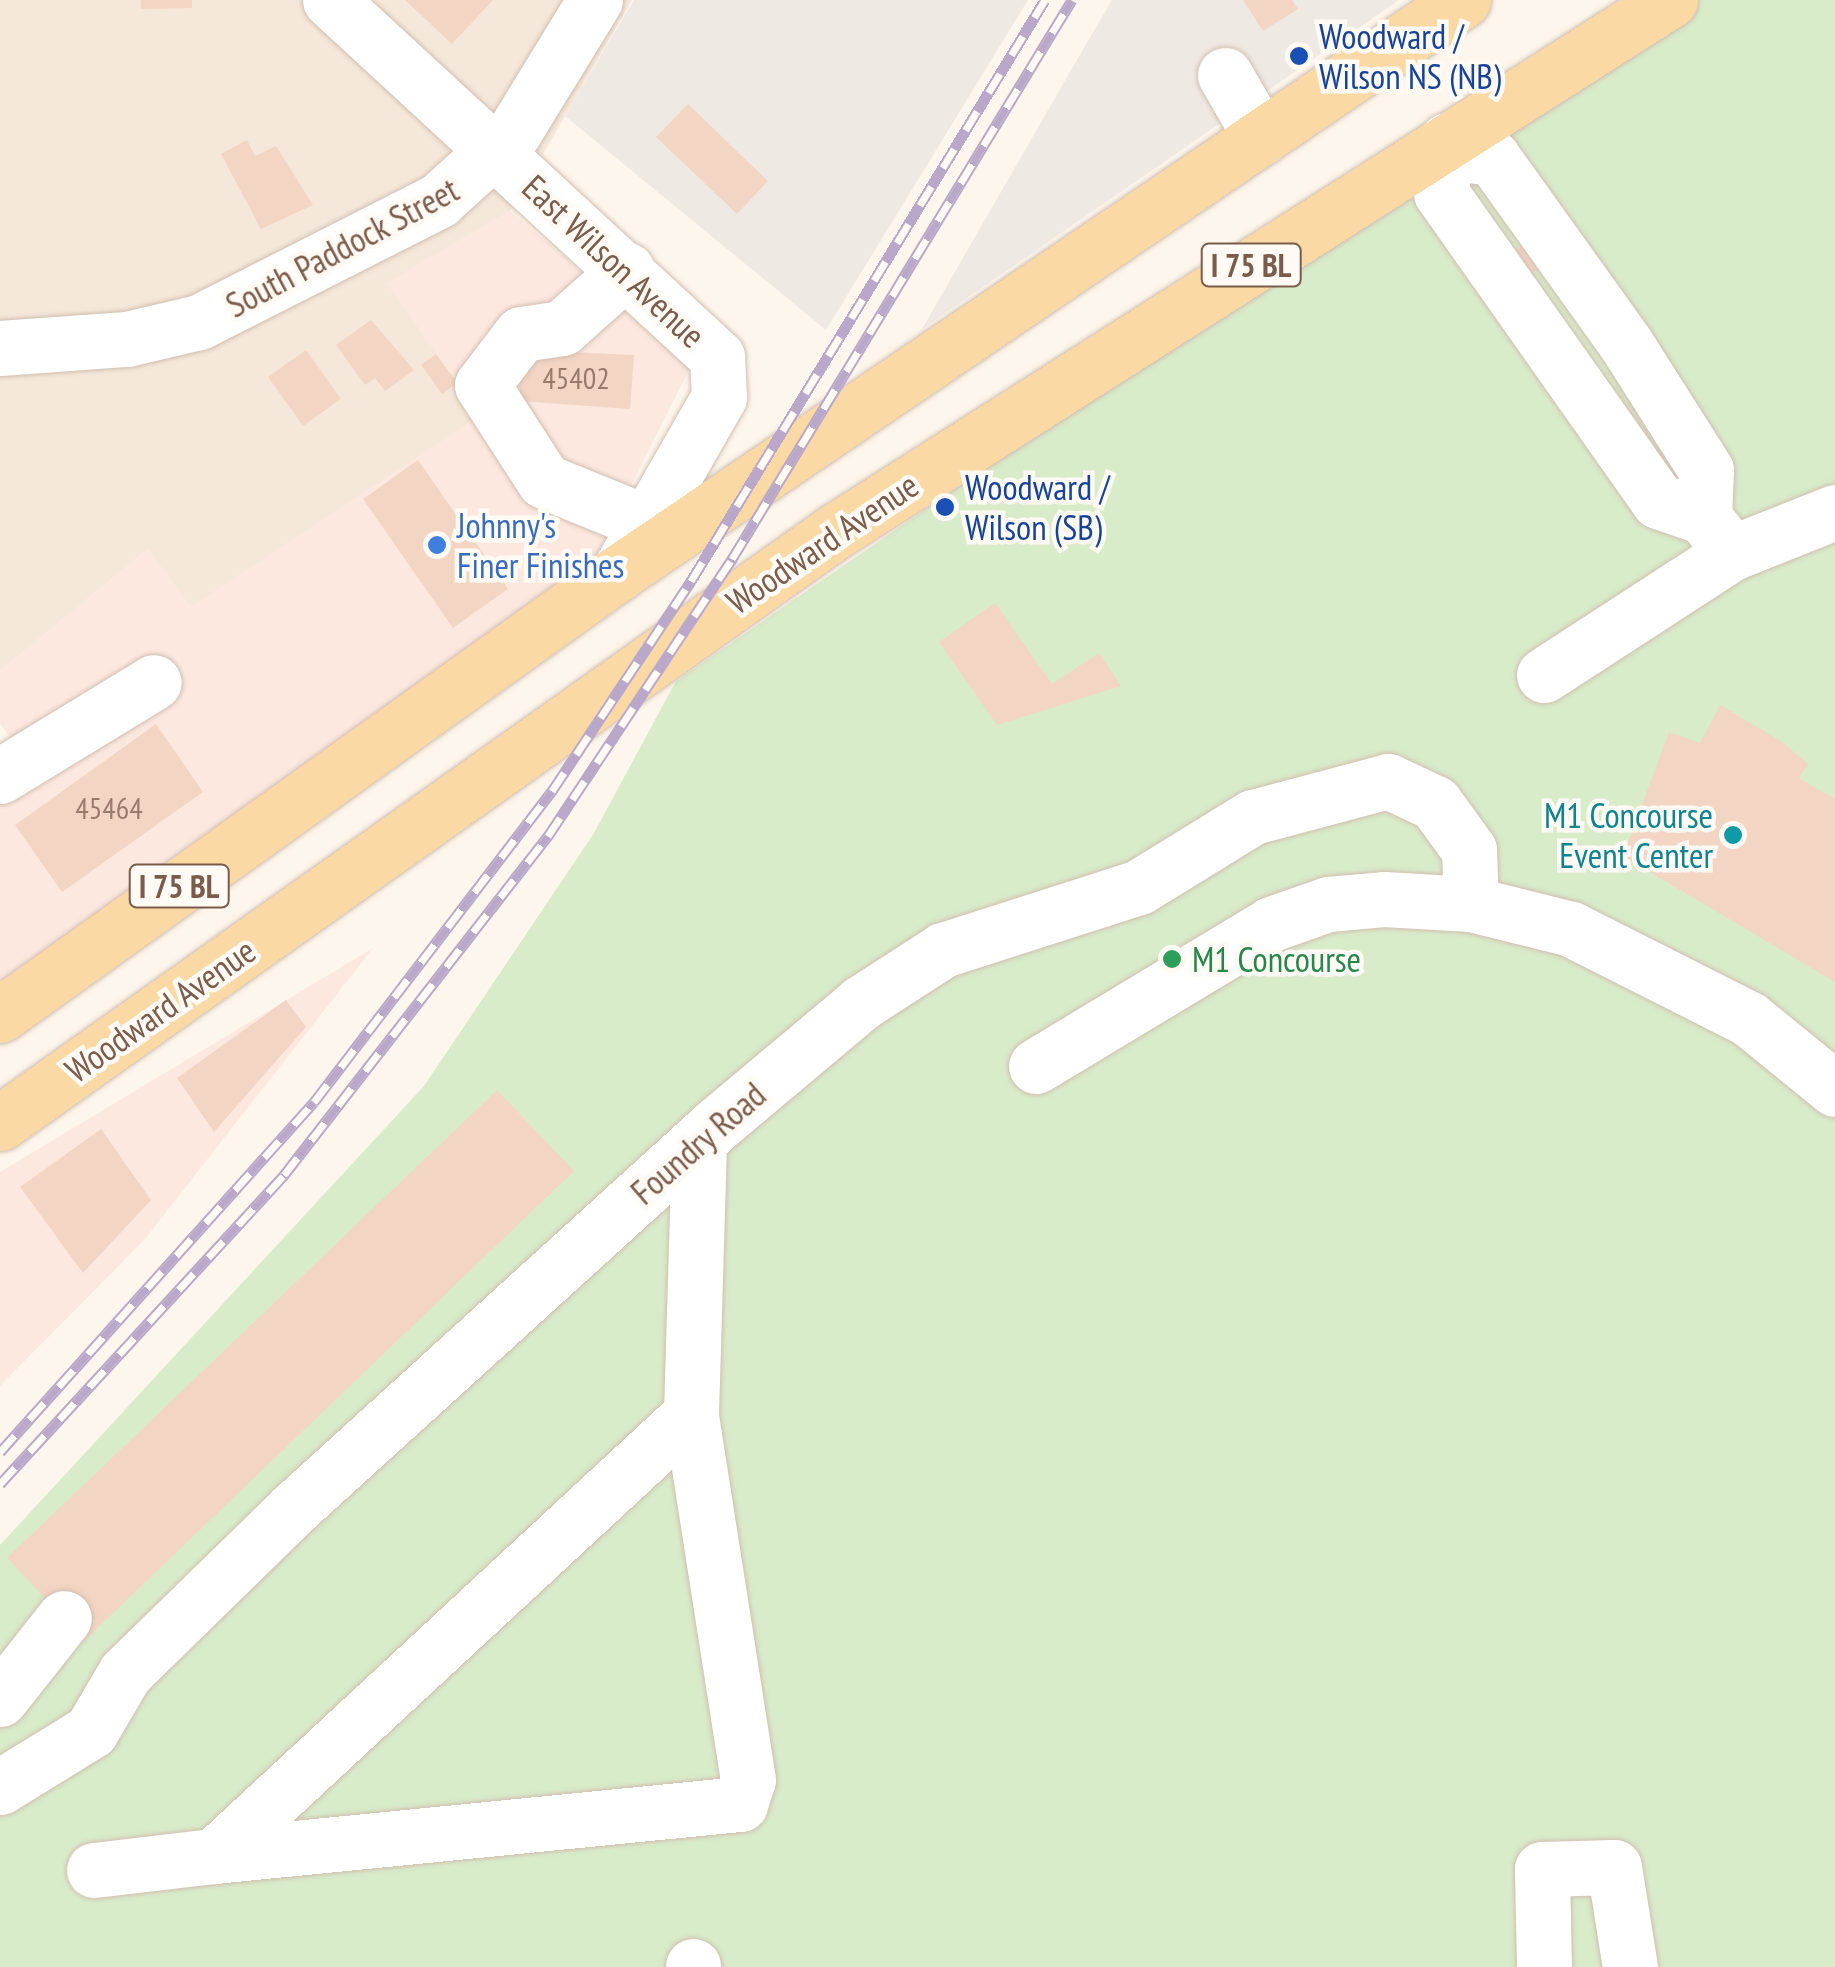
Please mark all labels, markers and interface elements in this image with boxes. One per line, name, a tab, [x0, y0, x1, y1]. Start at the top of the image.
place label: Woodward / Wilson NS (NB)	[1319, 15, 1501, 97]
marker: Woodward / Wilson NS (NB)	[1288, 45, 1310, 67]
street label: East Wilson Avenue	[514, 165, 714, 357]
street label: South Paddock Street	[218, 168, 466, 326]
road number: I 75 BL	[1198, 238, 1304, 292]
house number: 45402	[542, 360, 610, 396]
street label: Woodward Avenue	[718, 463, 926, 623]
place label: Woodward / Wilson (SB)	[965, 466, 1110, 548]
marker: Woodward / Wilson (SB)	[934, 496, 956, 518]
place label: Johnny's Finer Finishes	[457, 504, 624, 586]
marker: Johnny's Finer Finishes	[426, 534, 448, 556]
house number: 45464	[75, 790, 143, 826]
place label: M1 Concourse Event Center	[1544, 794, 1713, 876]
marker: M1 Concourse Event Center	[1722, 824, 1744, 846]
road number: I 75 BL	[126, 859, 232, 913]
street label: Woodward Avenue	[57, 929, 263, 1091]
place label: M1 Concourse	[1192, 938, 1361, 980]
marker: M1 Concourse	[1161, 948, 1183, 970]
street label: Foundry Road	[622, 1073, 774, 1213]

